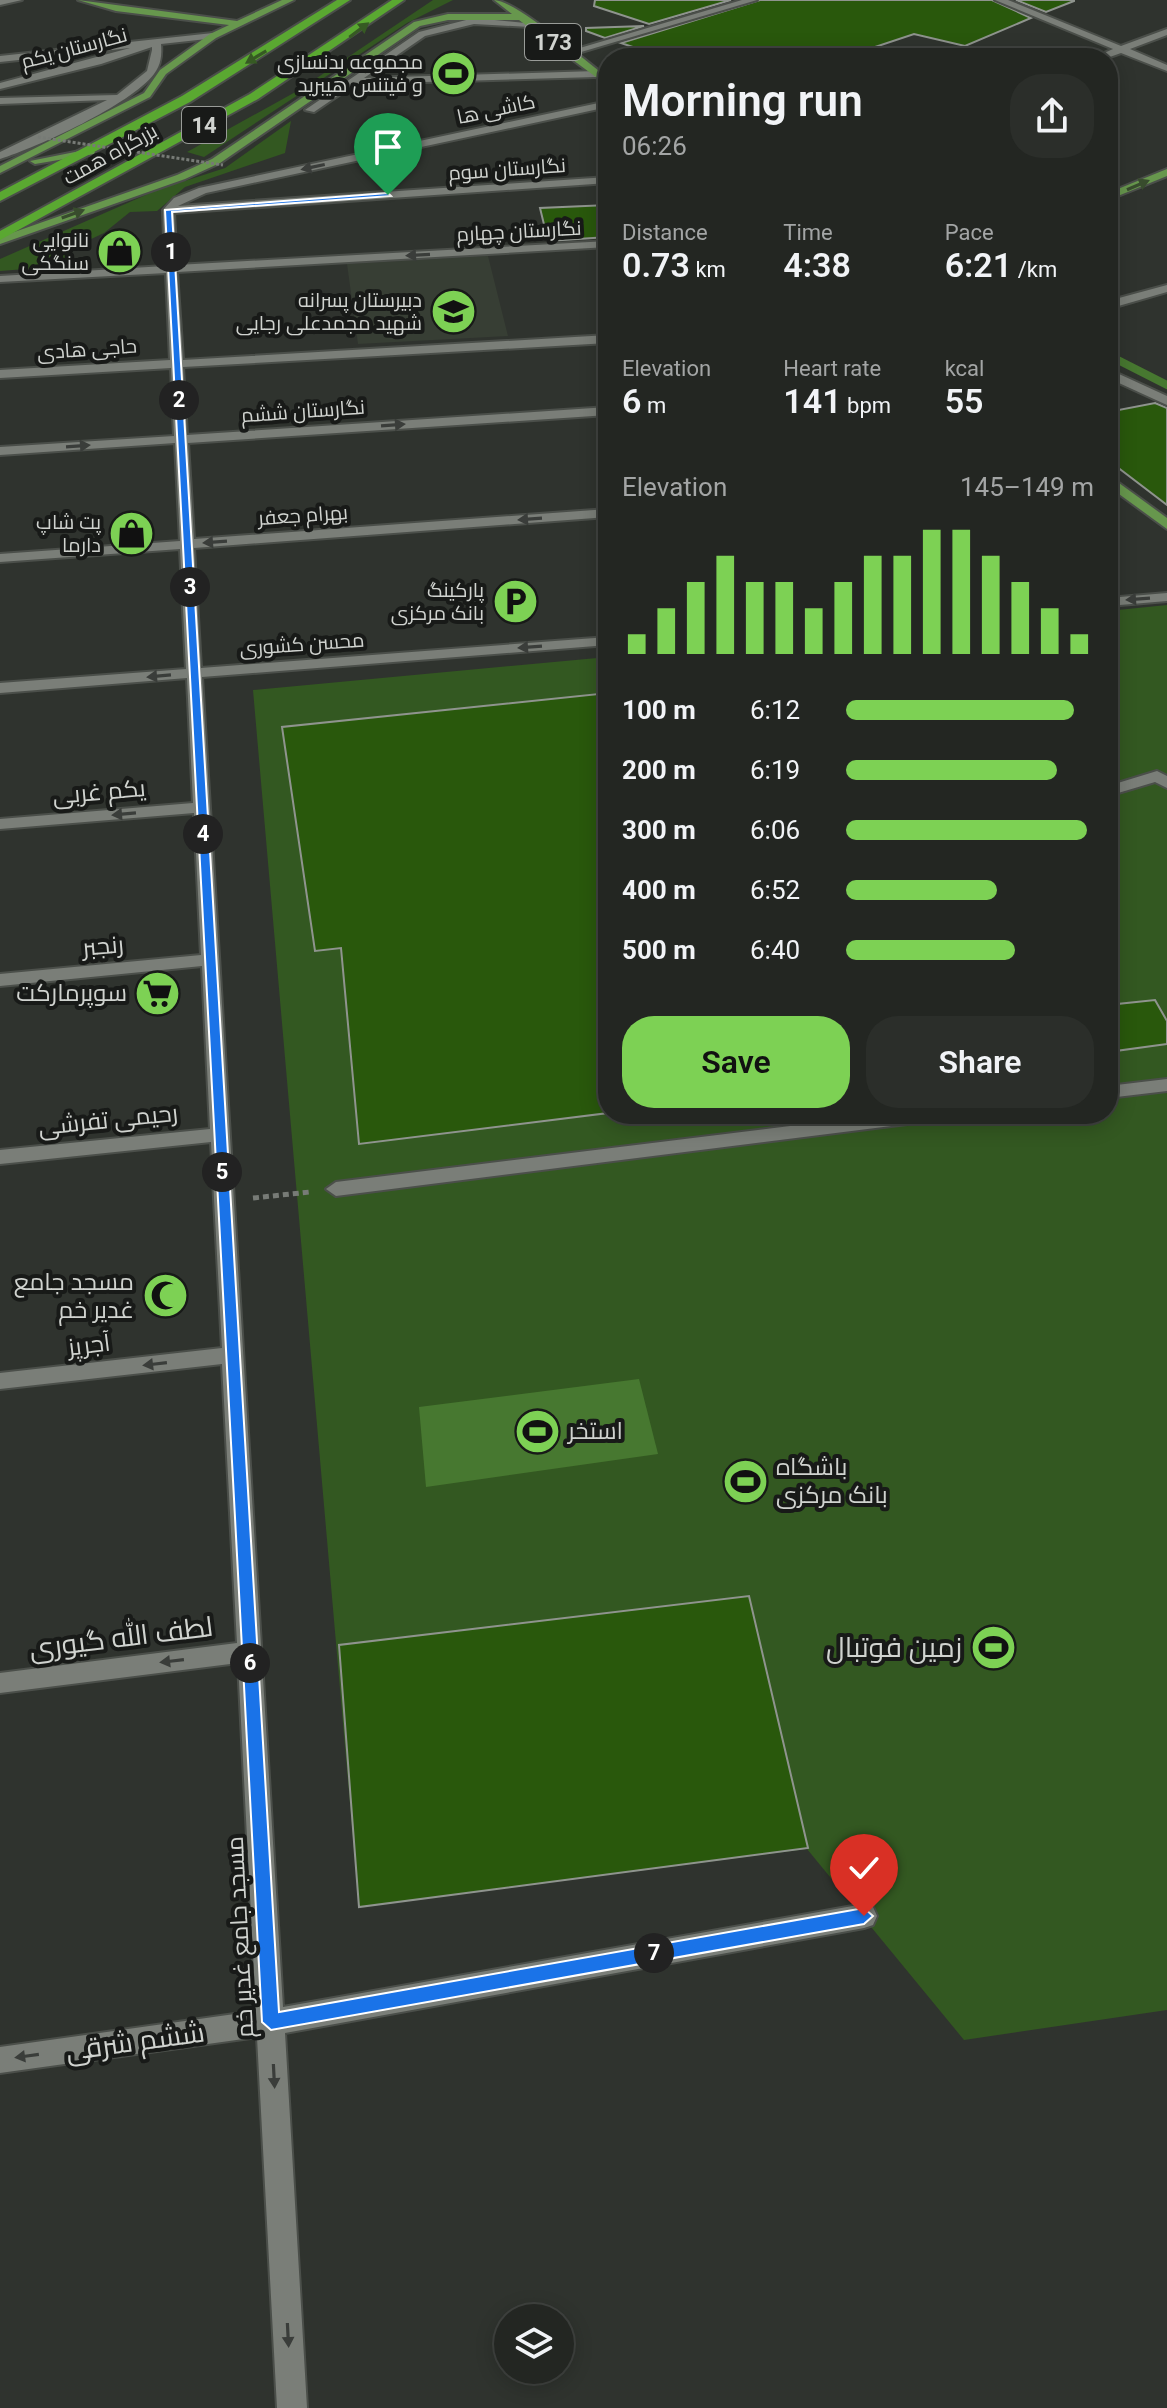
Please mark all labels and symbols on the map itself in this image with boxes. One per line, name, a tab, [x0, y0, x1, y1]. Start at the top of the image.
street label: نگارستان یکم	[18, 22, 130, 76]
one-way arrow	[349, 23, 369, 39]
road number: 173	[525, 24, 581, 60]
sports icon: مجموعه بدنسازی و فیتنس هیبرید	[430, 49, 478, 97]
one-way arrow	[245, 50, 267, 64]
place label: مجموعه بدنسازی و فیتنس هیبرید	[277, 50, 423, 98]
street label: کاشی ها	[455, 89, 538, 130]
road number: 14	[182, 107, 226, 143]
pin	[354, 113, 422, 195]
street label: بزرگراه همت	[59, 118, 161, 190]
street label: نگارستان سوم	[447, 153, 567, 187]
one-way arrow	[300, 161, 325, 174]
one-way arrow	[1126, 178, 1149, 191]
one-way arrow	[62, 208, 86, 220]
street label: نگارستان چهارم	[456, 216, 582, 248]
place label: نانوایی سنگکی	[22, 228, 89, 276]
shop icon: نانوایی سنگکی	[96, 228, 144, 276]
pin: 1	[151, 232, 191, 272]
one-way arrow	[405, 248, 430, 261]
school or university icon: دبیرستان پسرانه شهید مجمدعلی رجایی	[429, 287, 477, 335]
place label: دبیرستان پسرانه شهید مجمدعلی رجایی	[236, 288, 422, 336]
street label: حاجی هادی	[36, 334, 138, 365]
pin: 2	[159, 380, 199, 420]
street label: نگارستان ششم	[240, 395, 366, 429]
one-way arrow	[381, 418, 406, 431]
one-way arrow	[66, 439, 91, 452]
street label: بهرام جعفر	[256, 500, 349, 532]
shop icon: پت شاپ دارما	[108, 509, 156, 557]
place label: پت شاپ دارما	[36, 510, 102, 557]
one-way arrow	[517, 513, 542, 526]
one-way arrow	[202, 536, 227, 549]
pin: 3	[170, 567, 210, 607]
place label: پارکینگ بانک مرکزی	[391, 578, 485, 626]
parking icon: پارکینگ بانک مرکزی	[491, 578, 539, 626]
one-way arrow	[1125, 593, 1150, 606]
street label: محسن کشوری	[239, 628, 365, 661]
one-way arrow	[517, 641, 542, 654]
one-way arrow	[146, 670, 171, 683]
street label: یکم غربی	[51, 774, 147, 812]
one-way arrow	[111, 808, 136, 821]
pin: 4	[183, 814, 223, 854]
street label: رنجبر	[79, 930, 125, 962]
supermarket icon: سوپرمارکت	[134, 969, 182, 1017]
place label: سوپرمارکت	[16, 979, 127, 1009]
street label: رحیمی تفرشی	[37, 1099, 179, 1141]
pin: 5	[202, 1152, 242, 1192]
place label: مسجد جامع غدیر خم	[14, 1268, 134, 1326]
mosque icon: مسجد جامع غدیر خم	[141, 1272, 189, 1320]
street label: آجرپز	[64, 1328, 113, 1364]
one-way arrow	[142, 1357, 167, 1370]
sports icon: استخر	[513, 1407, 561, 1455]
place label: استخر	[566, 1417, 623, 1445]
place label: باشگاه بانک مرکزی	[776, 1453, 888, 1509]
sports icon: باشگاه بانک مرکزی	[721, 1457, 769, 1505]
street label: لطف الله گیوری	[27, 1608, 215, 1665]
sports icon: زمین فوتبال	[969, 1623, 1017, 1671]
place label: زمین فوتبال	[826, 1631, 962, 1664]
pin: 6	[230, 1643, 270, 1683]
one-way arrow	[159, 1655, 184, 1668]
pin	[830, 1834, 898, 1916]
street label: مسجد جامع غدیر خم	[221, 1835, 261, 2039]
pin: 7	[634, 1933, 674, 1973]
street label: ششم شرقی	[64, 2015, 207, 2071]
one-way arrow	[14, 2050, 39, 2063]
one-way arrow	[267, 2063, 280, 2089]
one-way arrow	[282, 2323, 295, 2348]

